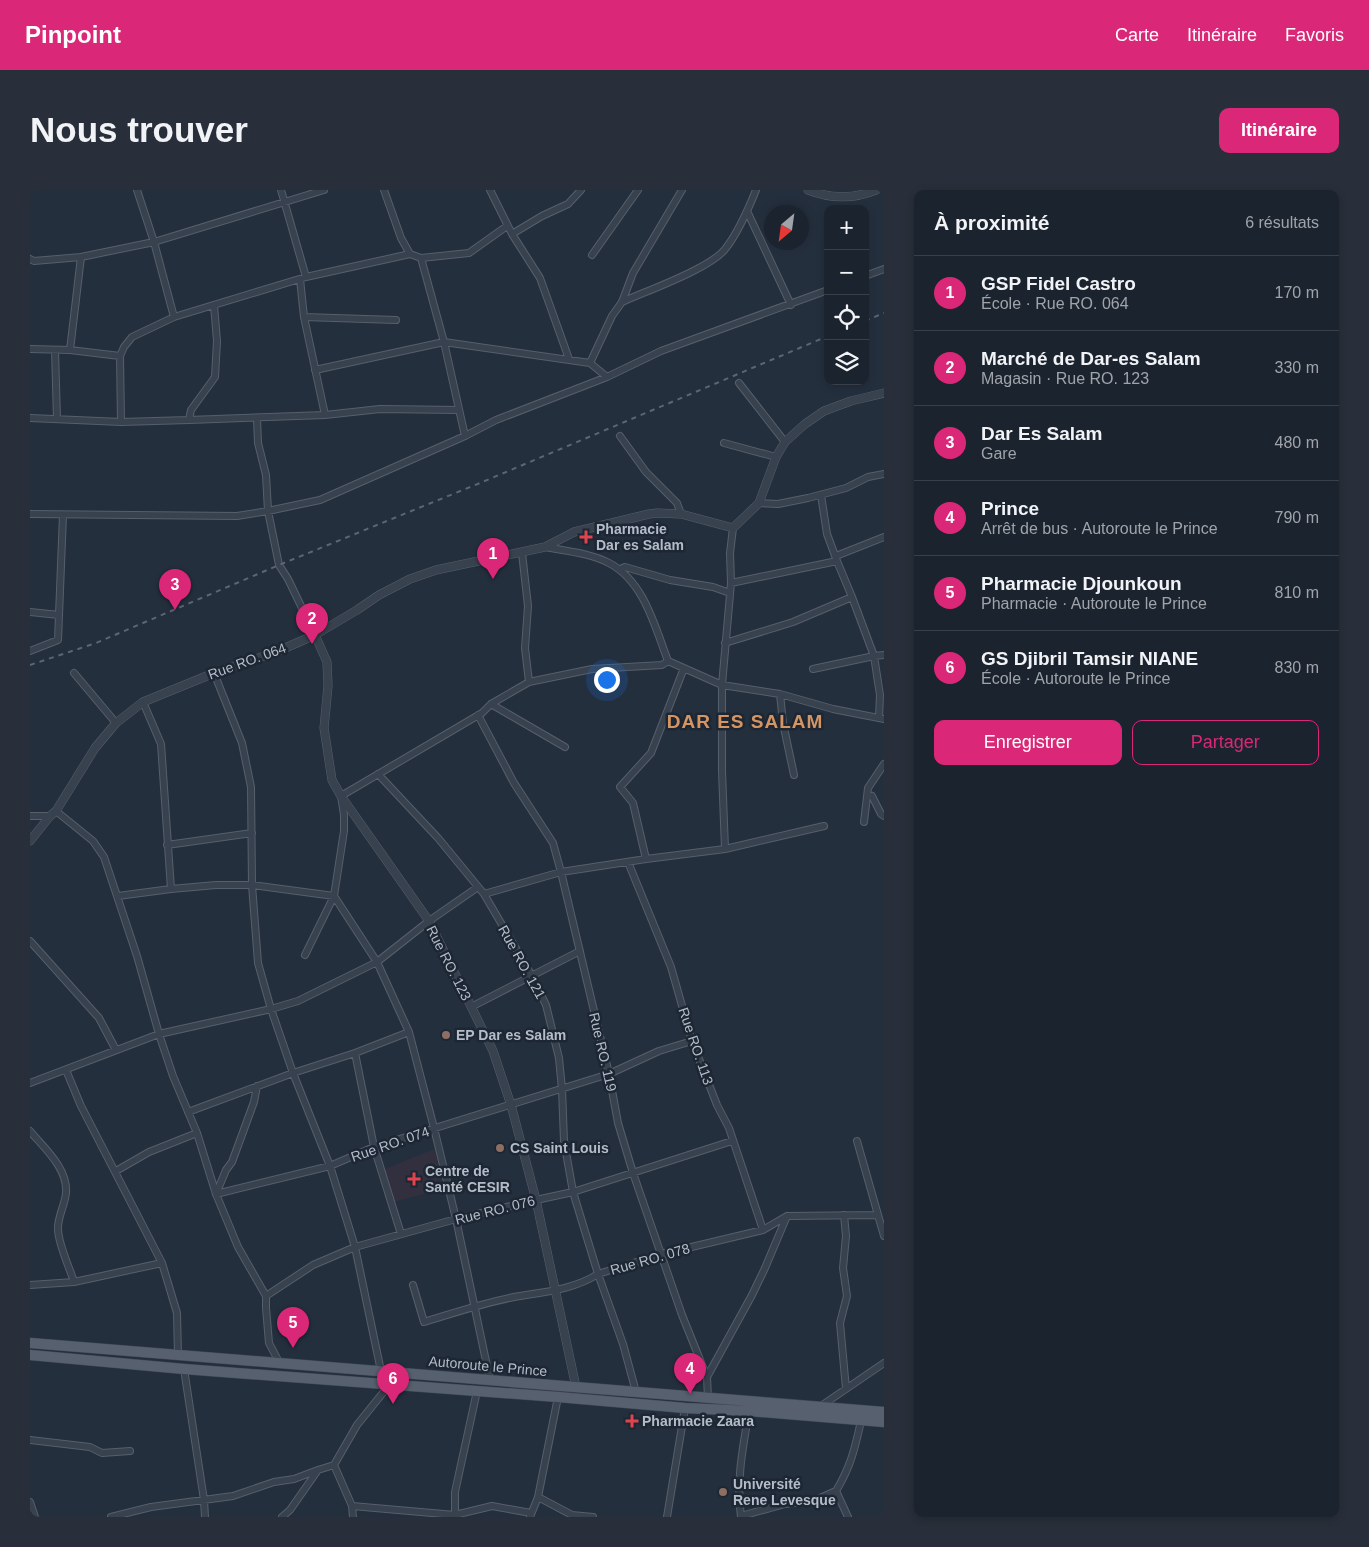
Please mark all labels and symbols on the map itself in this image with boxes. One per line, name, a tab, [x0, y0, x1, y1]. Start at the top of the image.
north arrow	[764, 205, 809, 250]
place label: Pharmacie Dar es Salam	[596, 521, 684, 553]
marker: Pharmacie Dar es Salam	[580, 531, 592, 543]
pin: 1	[477, 538, 509, 579]
pin: 3	[159, 569, 191, 610]
pin: 2	[296, 603, 328, 644]
street label: Rue RO. 064	[206, 639, 288, 682]
your location	[594, 667, 620, 693]
district label: DAR ES SALAM	[667, 711, 823, 732]
street label: Rue RO. 121	[495, 922, 549, 1002]
street label: Rue RO. 123	[423, 923, 475, 1003]
street label: Rue RO. 113	[675, 1005, 717, 1087]
street label: Rue RO. 119	[586, 1011, 620, 1093]
place label: EP Dar es Salam	[456, 1027, 566, 1043]
marker: EP Dar es Salam	[440, 1029, 452, 1041]
street label: Rue RO. 074	[349, 1123, 431, 1165]
place label: CS Saint Louis	[510, 1140, 609, 1156]
marker: CS Saint Louis	[494, 1142, 506, 1154]
place label: Centre de Santé CESIR	[425, 1163, 510, 1195]
marker: Centre de Santé CESIR	[407, 1172, 421, 1186]
street label: Rue RO. 076	[453, 1192, 537, 1228]
street label: Rue RO. 078	[609, 1240, 692, 1278]
pin: 5	[277, 1307, 309, 1348]
street label: Autoroute le Prince	[428, 1353, 548, 1379]
pin: 4	[674, 1353, 706, 1394]
pin: 6	[377, 1363, 409, 1404]
place label: Pharmacie Zaara	[642, 1413, 754, 1429]
marker: Pharmacie Zaara	[626, 1415, 638, 1427]
place label: Université Rene Levesque	[733, 1476, 836, 1508]
marker: Université Rene Levesque	[717, 1486, 729, 1498]

